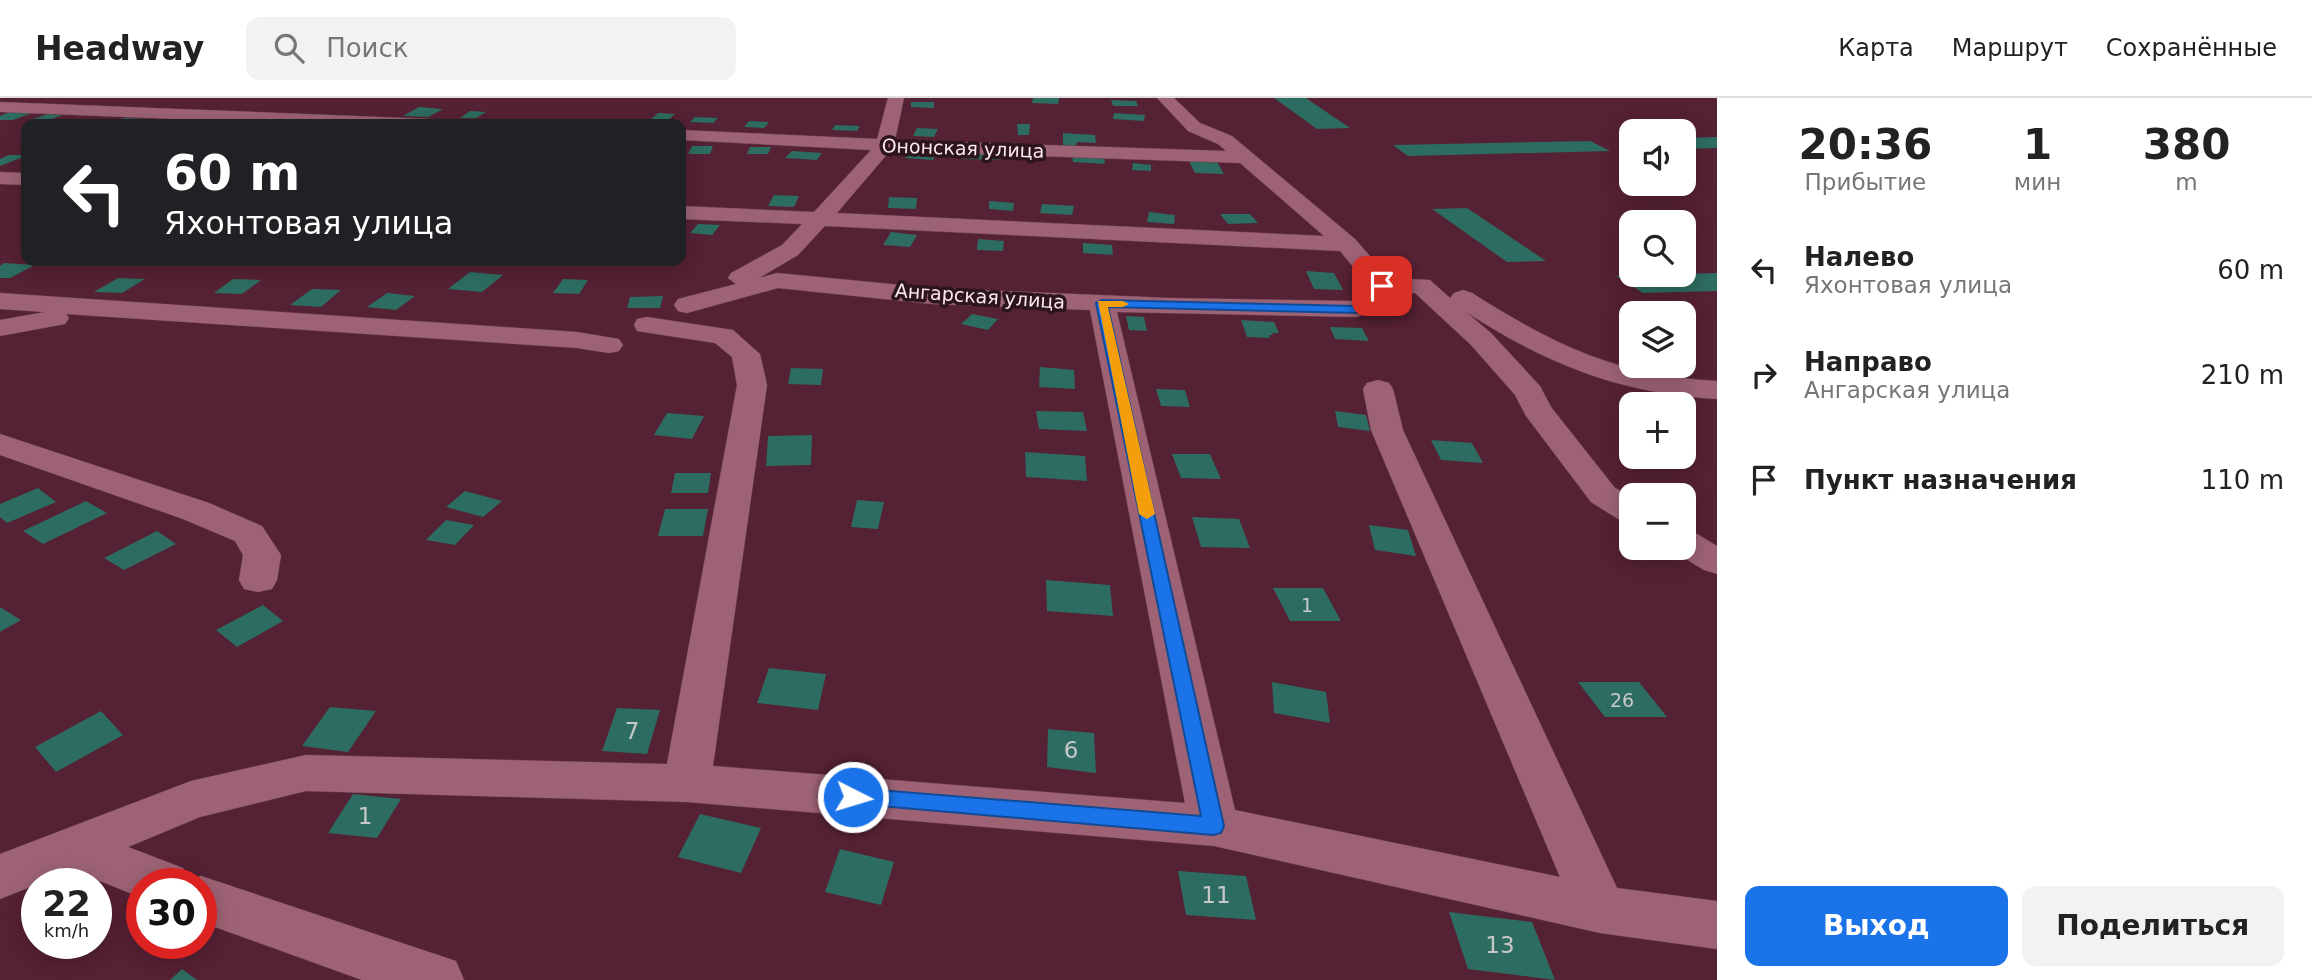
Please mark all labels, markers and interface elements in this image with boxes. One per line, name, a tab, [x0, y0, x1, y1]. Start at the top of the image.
search box	[246, 17, 736, 80]
text: Headway	[35, 29, 204, 68]
icon: search	[270, 29, 308, 67]
text: Поиск	[326, 33, 409, 63]
text: Карта	[1838, 34, 1914, 62]
text: Маршрут	[1952, 34, 2068, 62]
text: Сохранённые	[2106, 34, 2277, 62]
map controls	[1619, 119, 1696, 560]
button: sound	[1619, 119, 1696, 196]
text: 20:36	[1799, 120, 1932, 169]
text: 1	[2023, 120, 2052, 169]
text: 380	[2143, 120, 2230, 169]
street label: Ононская улица	[881, 134, 1045, 162]
text: 60 m	[164, 145, 300, 202]
icon: left	[49, 147, 140, 238]
text: Прибытие	[1805, 169, 1926, 195]
text: мин	[2014, 169, 2061, 195]
text: m	[2175, 169, 2198, 195]
text: Яхонтовая улица	[164, 204, 453, 242]
button: search	[1619, 210, 1696, 287]
text: Налево	[1804, 242, 1914, 272]
icon: left	[1745, 251, 1783, 289]
text: 60 m	[2217, 255, 2284, 285]
pin	[1352, 256, 1412, 316]
icon: arrive	[1363, 267, 1401, 305]
text: Яхонтовая улица	[1804, 272, 2012, 298]
street label: Ангарская улица	[894, 279, 1066, 313]
button: layers	[1619, 301, 1696, 378]
text: Направо	[1804, 347, 1932, 377]
icon: right	[1745, 356, 1783, 394]
text: 210 m	[2201, 360, 2284, 390]
text: Ангарская улица	[1804, 377, 2010, 403]
button: +	[1619, 392, 1696, 469]
icon: arrive	[1745, 461, 1783, 499]
text: Пункт назначения	[1804, 465, 2077, 495]
text: 110 m	[2201, 465, 2284, 495]
button: −	[1619, 483, 1696, 560]
house number: 1	[1301, 594, 1313, 616]
house number: 26	[1610, 689, 1634, 711]
house number: 7	[625, 718, 639, 744]
house number: 6	[1064, 737, 1078, 763]
position arrow	[816, 760, 890, 834]
house number: 1	[358, 803, 372, 829]
speed limit sign: 30	[126, 868, 217, 959]
house number: 11	[1201, 882, 1231, 908]
text: 22	[42, 884, 91, 924]
button: Выход	[1745, 886, 2008, 966]
button: Поделиться	[2022, 886, 2284, 966]
text: km/h	[44, 920, 89, 941]
house number: 13	[1485, 932, 1515, 958]

